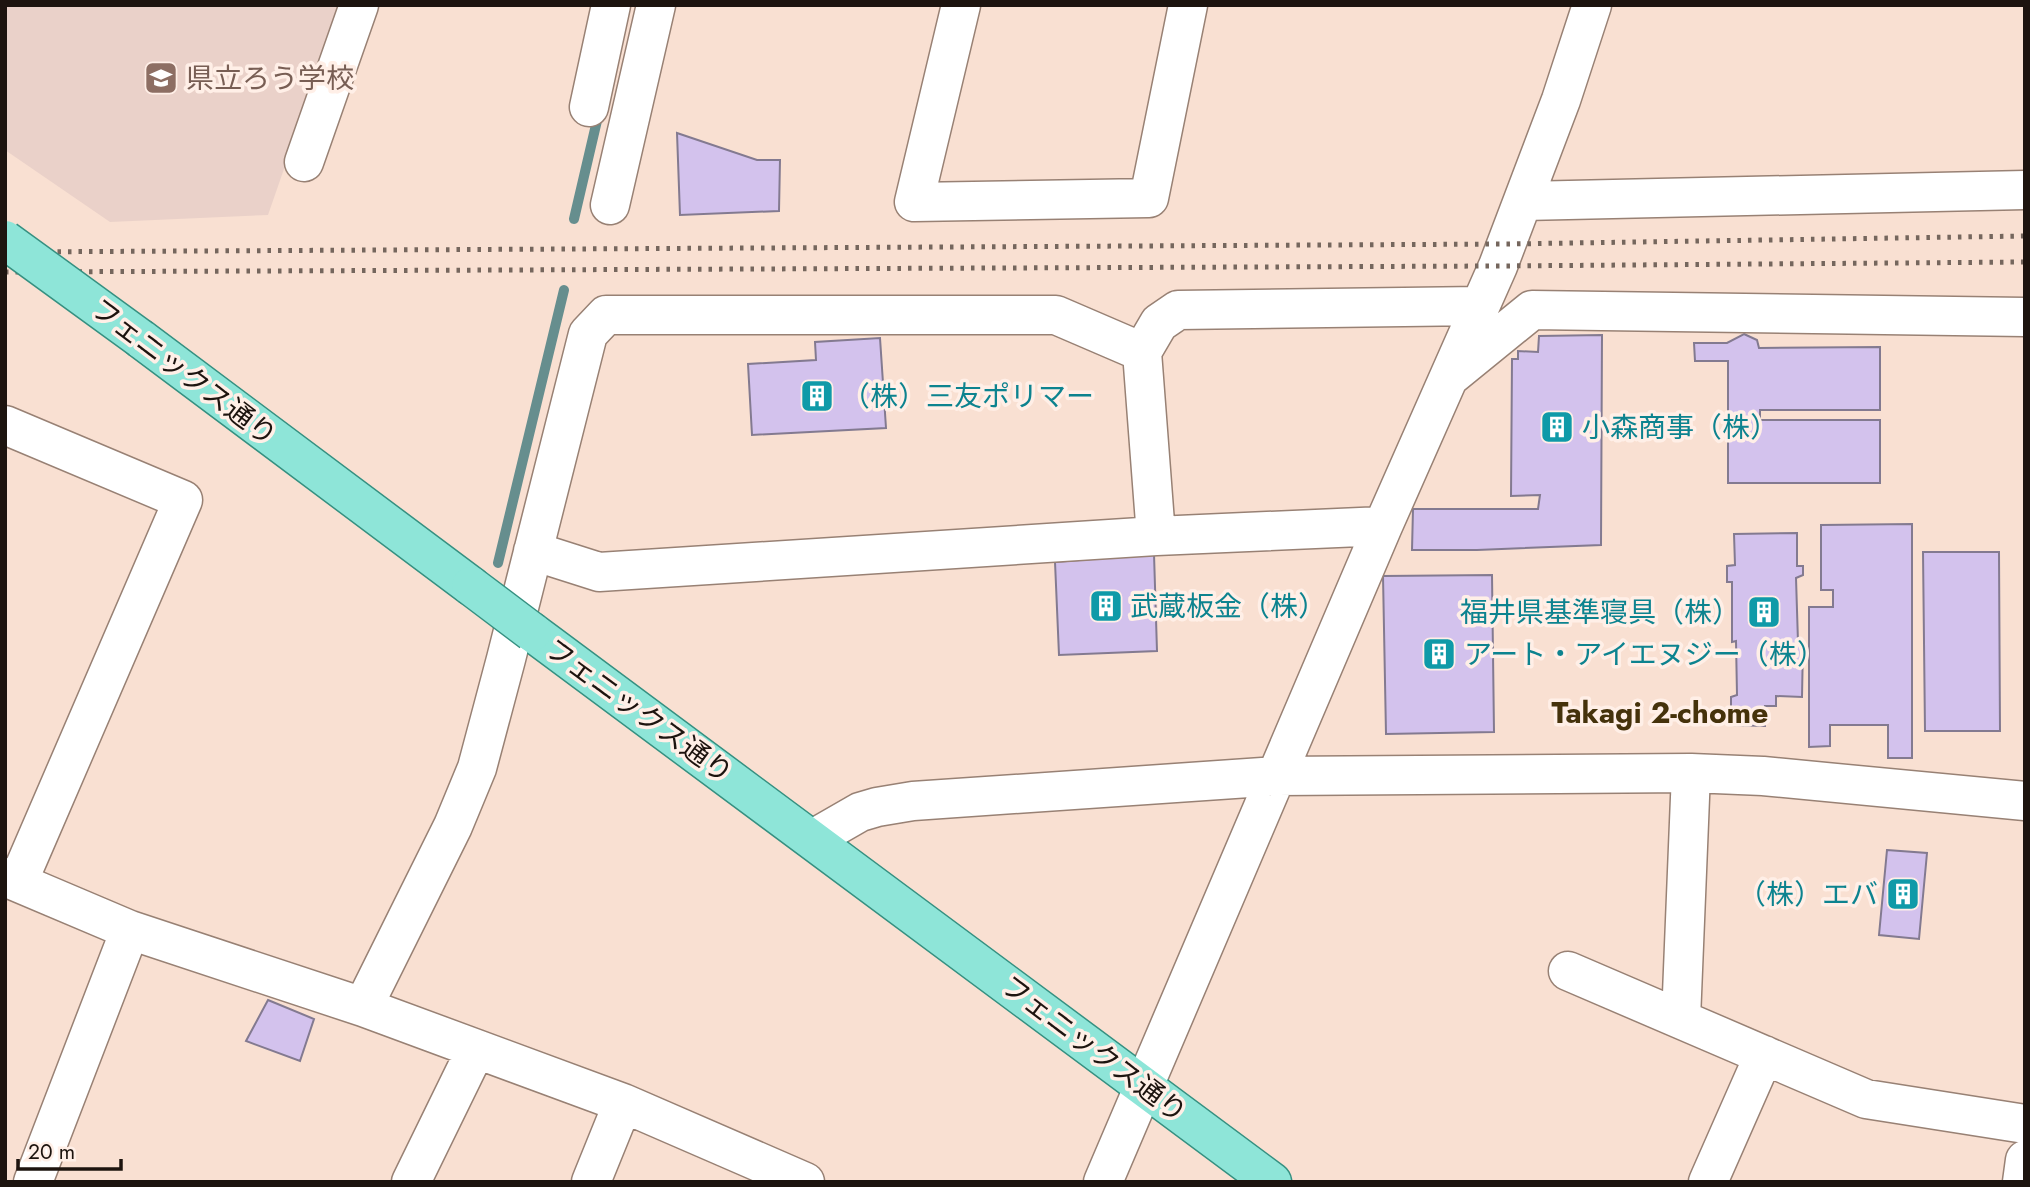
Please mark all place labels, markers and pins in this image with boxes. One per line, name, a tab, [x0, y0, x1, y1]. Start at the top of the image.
place label: 県立ろう学校	[186, 58, 354, 99]
school or university icon: 県立ろう学校	[142, 59, 180, 97]
place label: （株）三友ポリマー	[842, 376, 1094, 417]
building icon: （株）三友ポリマー	[798, 377, 836, 415]
place label: 小森商事（株）	[1582, 407, 1778, 448]
building icon: 小森商事（株）	[1538, 408, 1576, 446]
place label: 武蔵板金（株）	[1130, 586, 1326, 627]
building icon: 武蔵板金（株）	[1087, 587, 1125, 625]
place label: 福井県基準寝具（株）	[1460, 592, 1740, 633]
building icon: 福井県基準寝具（株）	[1745, 593, 1783, 631]
place label: アート・アイエヌジー（株）	[1464, 634, 1825, 675]
building icon: アート・アイエヌジー（株）	[1420, 635, 1458, 673]
place label: （株）エバ	[1738, 874, 1878, 915]
building icon: （株）エバ	[1884, 875, 1922, 913]

